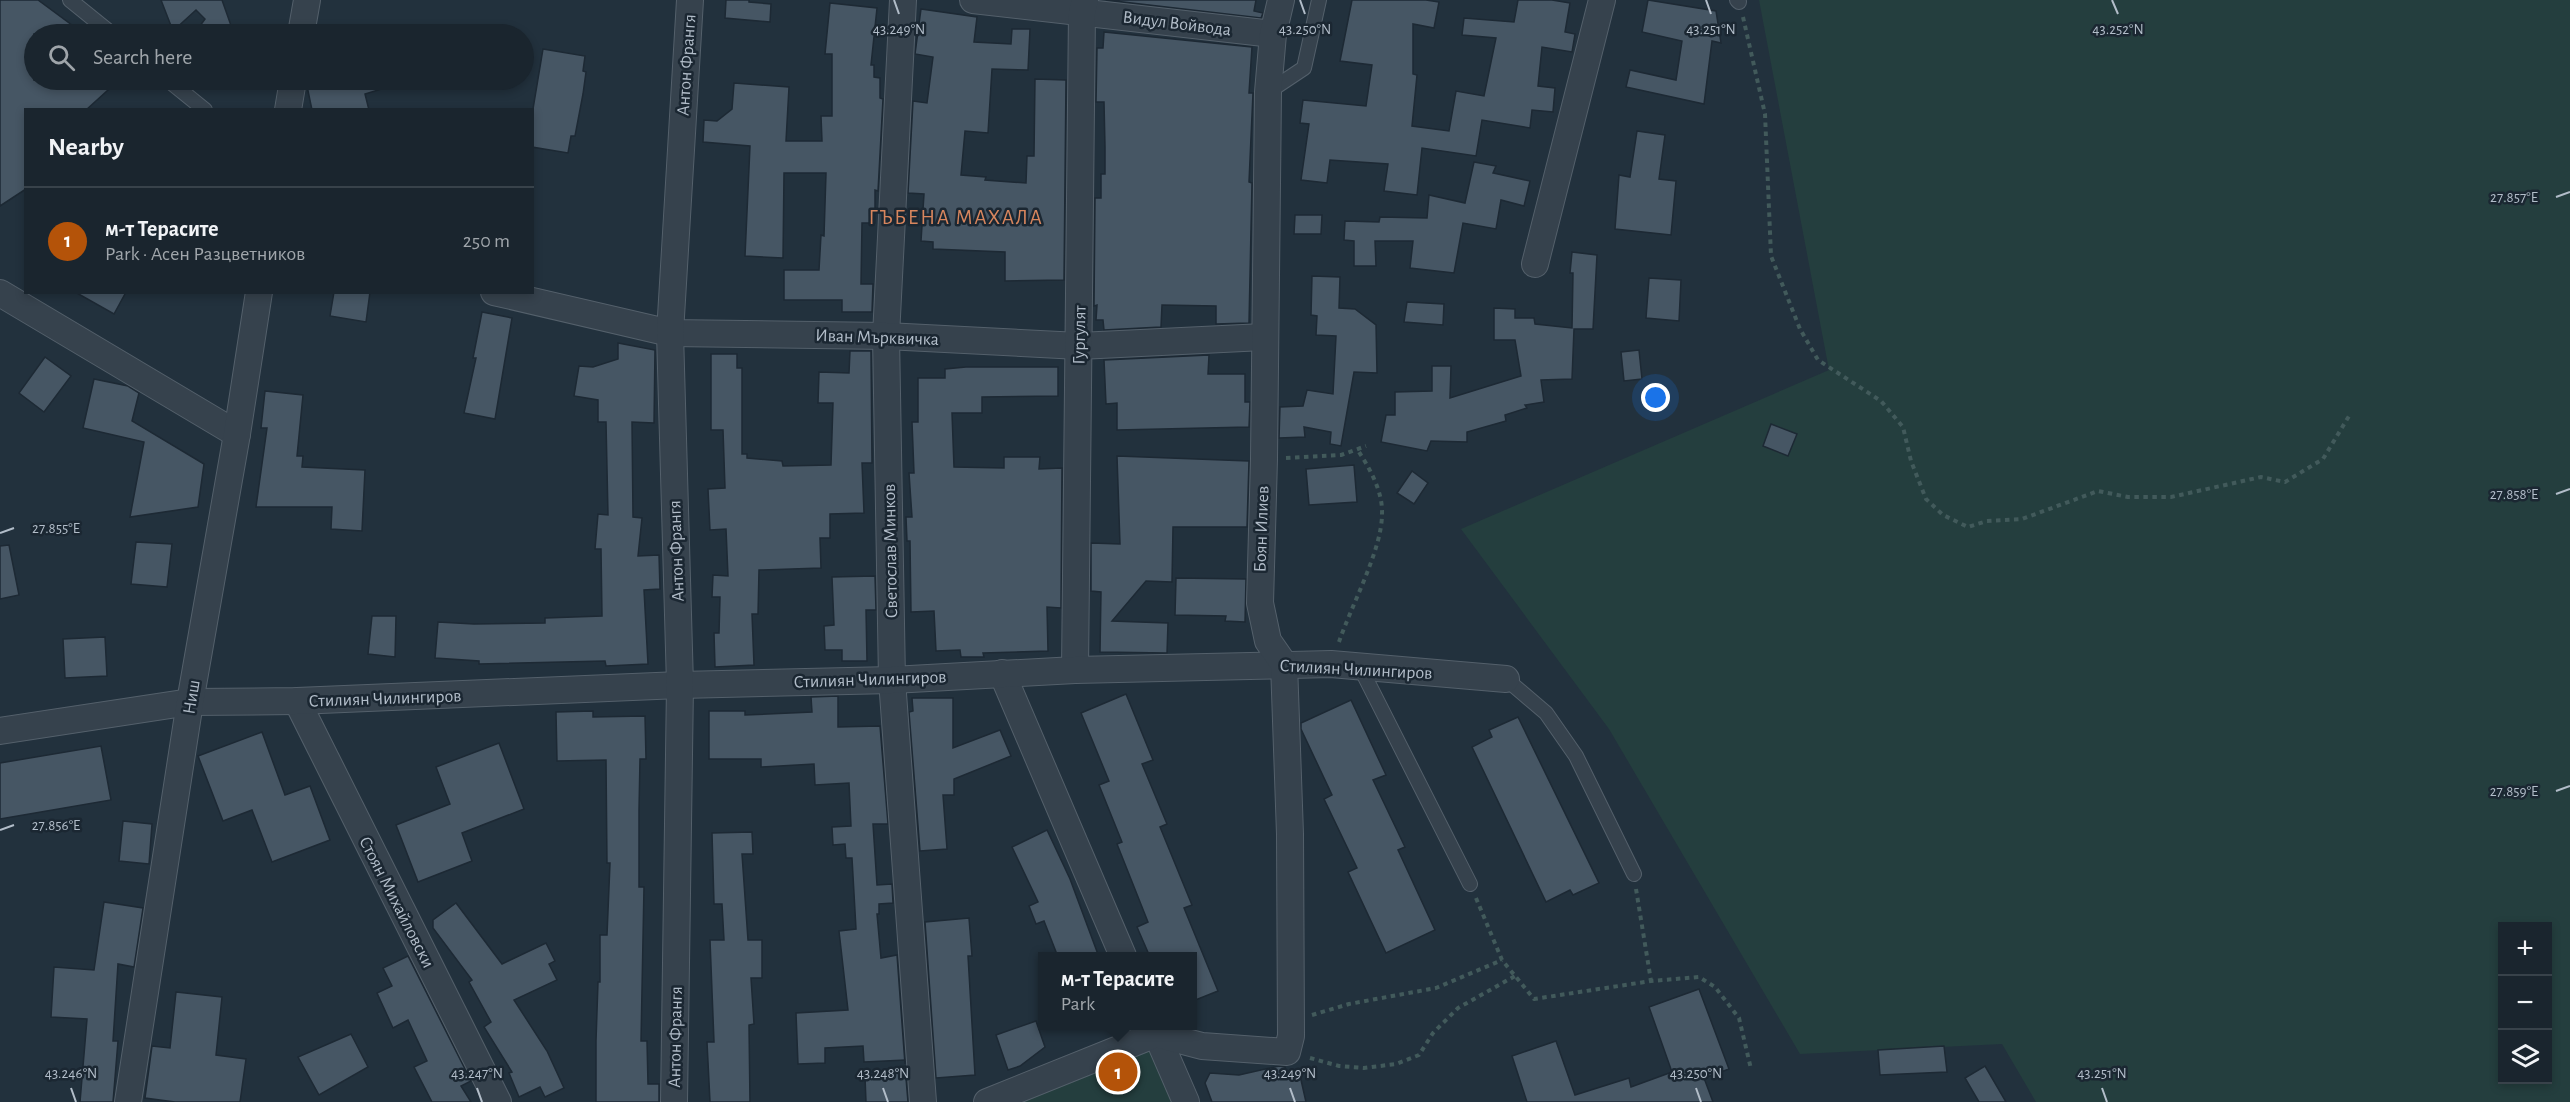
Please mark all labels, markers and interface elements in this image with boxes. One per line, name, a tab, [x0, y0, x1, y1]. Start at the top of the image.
street label: Видул Войвода	[1122, 8, 1232, 40]
street label: Антон Франгя	[674, 14, 700, 116]
text: 43.249°N	[873, 22, 925, 37]
text: 43.250°N	[1279, 22, 1331, 37]
text: 43.251°N	[1686, 22, 1736, 37]
text: 43.252°N	[2092, 22, 2144, 37]
search box	[24, 24, 534, 90]
icon: search	[45, 41, 78, 74]
text: Search here	[93, 46, 192, 68]
text: Nearby	[48, 134, 124, 160]
text: 27.857°E	[2490, 190, 2538, 205]
district label: ГЪБЕНА МАХАЛА	[869, 207, 1043, 228]
text: м-т Терасите	[105, 218, 219, 240]
text: 1	[64, 231, 71, 251]
text: 250 m	[463, 231, 510, 251]
text: Park · Асен Разцветников	[105, 244, 305, 264]
street label: Гургулят	[1070, 305, 1090, 365]
street label: Иван Мърквичка	[815, 327, 939, 349]
your location	[1641, 383, 1670, 412]
street label: Светослав Минков	[881, 483, 901, 618]
street label: Боян Илиев	[1251, 486, 1273, 573]
text: 27.858°E	[2490, 487, 2538, 502]
street label: Антон Франгя	[666, 500, 688, 602]
text: 27.855°E	[32, 521, 80, 536]
street label: Стилиян Чилингиров	[1279, 657, 1433, 683]
street label: Стилиян Чилингиров	[793, 668, 947, 692]
street label: Ниш	[180, 679, 204, 716]
street label: Стилиян Чилингиров	[308, 687, 462, 711]
text: 27.859°E	[2490, 784, 2538, 799]
text: 27.856°E	[32, 818, 80, 833]
street label: Стоян Михайловски	[355, 834, 437, 971]
map controls	[2498, 922, 2552, 1084]
button: +	[2498, 922, 2552, 976]
popup	[1038, 952, 1197, 1030]
text: м-т Терасите	[1061, 968, 1174, 990]
button: −	[2498, 976, 2552, 1030]
street label: Антон Франгя	[666, 986, 686, 1088]
text: Park	[1061, 994, 1095, 1014]
button: layers	[2498, 1030, 2552, 1084]
pin: 1	[1098, 1050, 1138, 1094]
text: 43.246°N	[45, 1066, 97, 1081]
text: 43.247°N	[451, 1066, 503, 1081]
text: 43.248°N	[857, 1066, 909, 1081]
text: 43.249°N	[1264, 1066, 1316, 1081]
text: 43.250°N	[1670, 1066, 1722, 1081]
text: 43.251°N	[2077, 1066, 2127, 1081]

